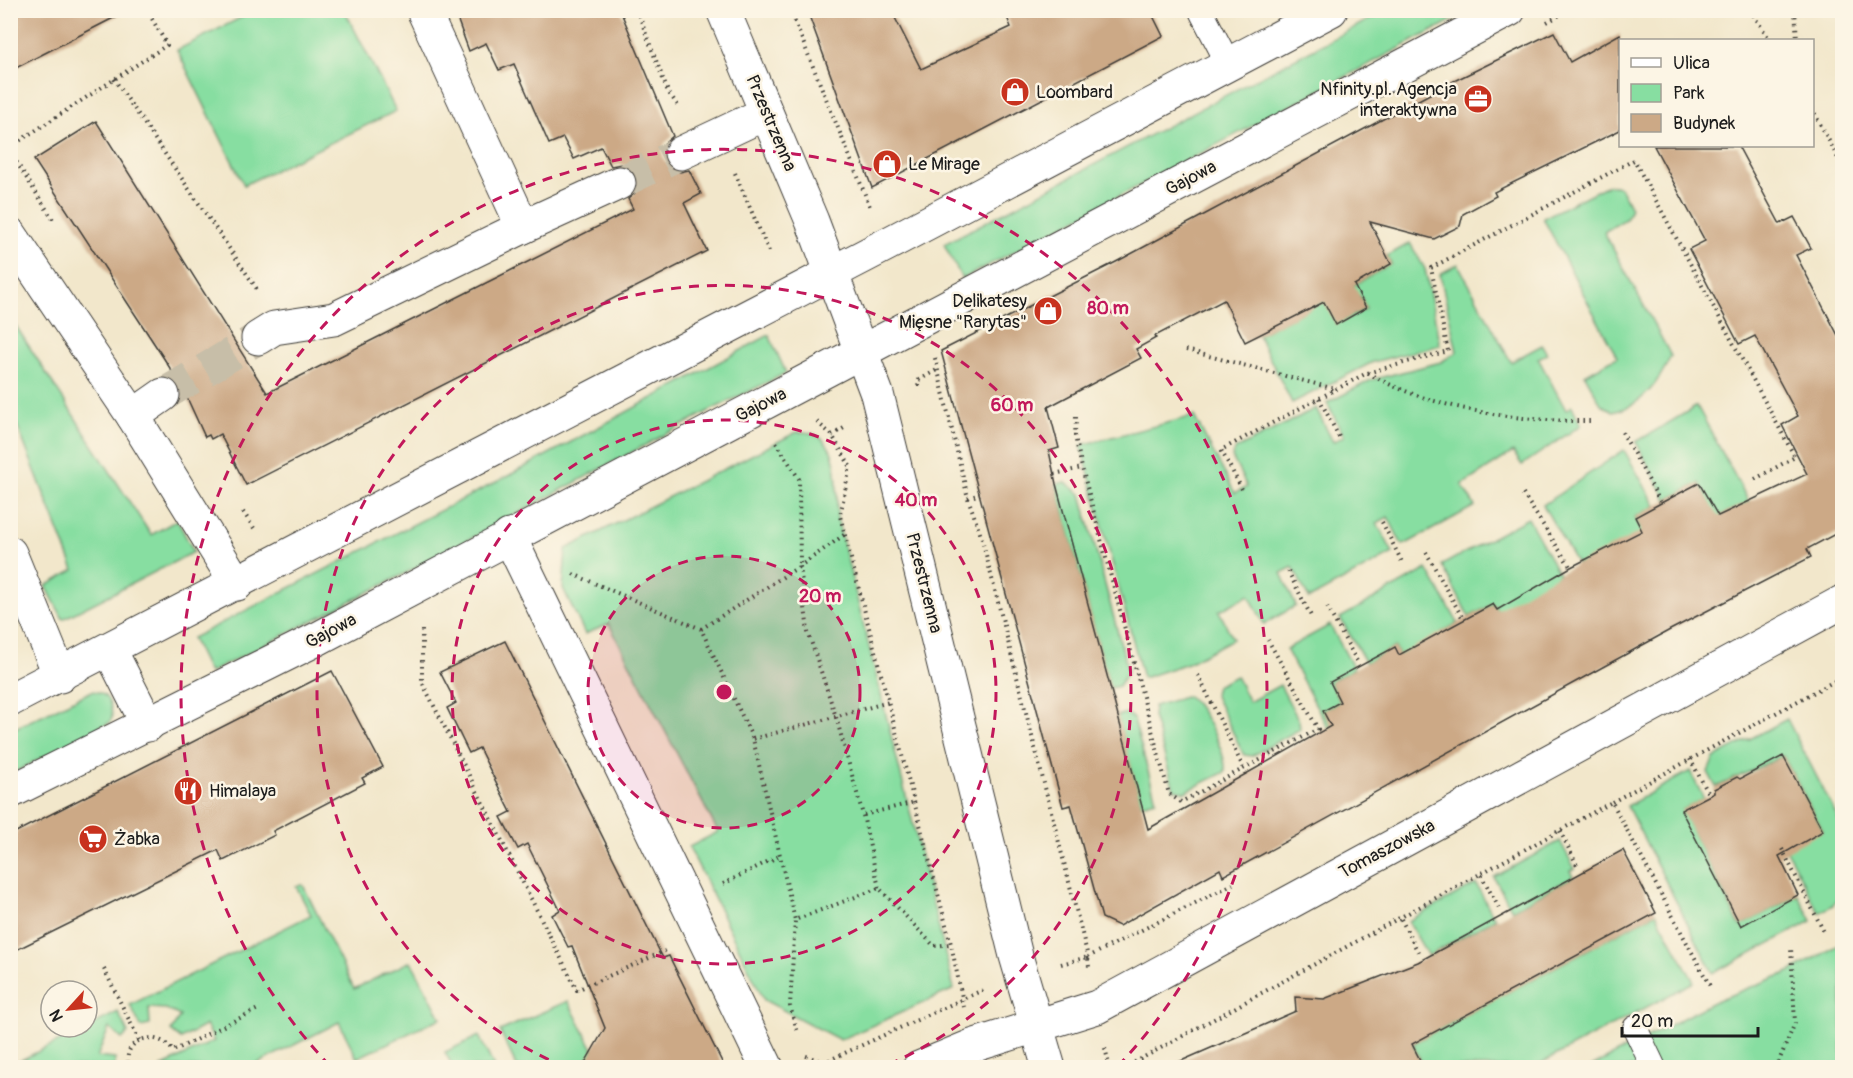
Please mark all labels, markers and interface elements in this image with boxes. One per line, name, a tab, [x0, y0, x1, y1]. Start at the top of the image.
legend	[1619, 39, 1814, 147]
text: Ulica	[1673, 52, 1710, 75]
street label: Przestrzenna	[740, 71, 802, 175]
shop icon: Loombard	[999, 76, 1031, 108]
place label: Nfinity.pl. Agencja interaktywna	[1320, 78, 1457, 122]
place label: Loombard	[1036, 81, 1113, 104]
text: Park	[1673, 82, 1705, 105]
office icon: Nfinity.pl. Agencja interaktywna	[1462, 83, 1494, 115]
text: Budynek	[1673, 112, 1736, 135]
shop icon: Le Mirage	[871, 148, 903, 180]
place label: Le Mirage	[908, 153, 980, 176]
street label: Gajowa	[1162, 155, 1220, 201]
place label: Delikatesy Mięsne "Rarytas"	[899, 290, 1027, 334]
shop icon: Delikatesy Mięsne "Rarytas"	[1032, 295, 1064, 327]
text: 80 m	[1087, 297, 1129, 320]
street label: Gajowa	[732, 382, 790, 428]
text: 60 m	[991, 394, 1033, 417]
text: 40 m	[895, 489, 937, 512]
street label: Przestrzenna	[900, 530, 948, 636]
text: 20 m	[799, 585, 841, 608]
street label: Gajowa	[302, 608, 360, 654]
centre of rings	[714, 682, 734, 702]
restaurant icon: Himalaya	[172, 775, 204, 807]
place label: Himalaya	[209, 780, 276, 803]
street label: Tomaszowska	[1335, 814, 1439, 884]
supermarket icon: Żabka	[77, 823, 109, 855]
place label: Żabka	[114, 828, 160, 851]
north arrow	[39, 979, 99, 1039]
scale bar	[1622, 1000, 1758, 1038]
text: N	[45, 1006, 68, 1025]
text: 20 m	[1631, 1010, 1673, 1033]

